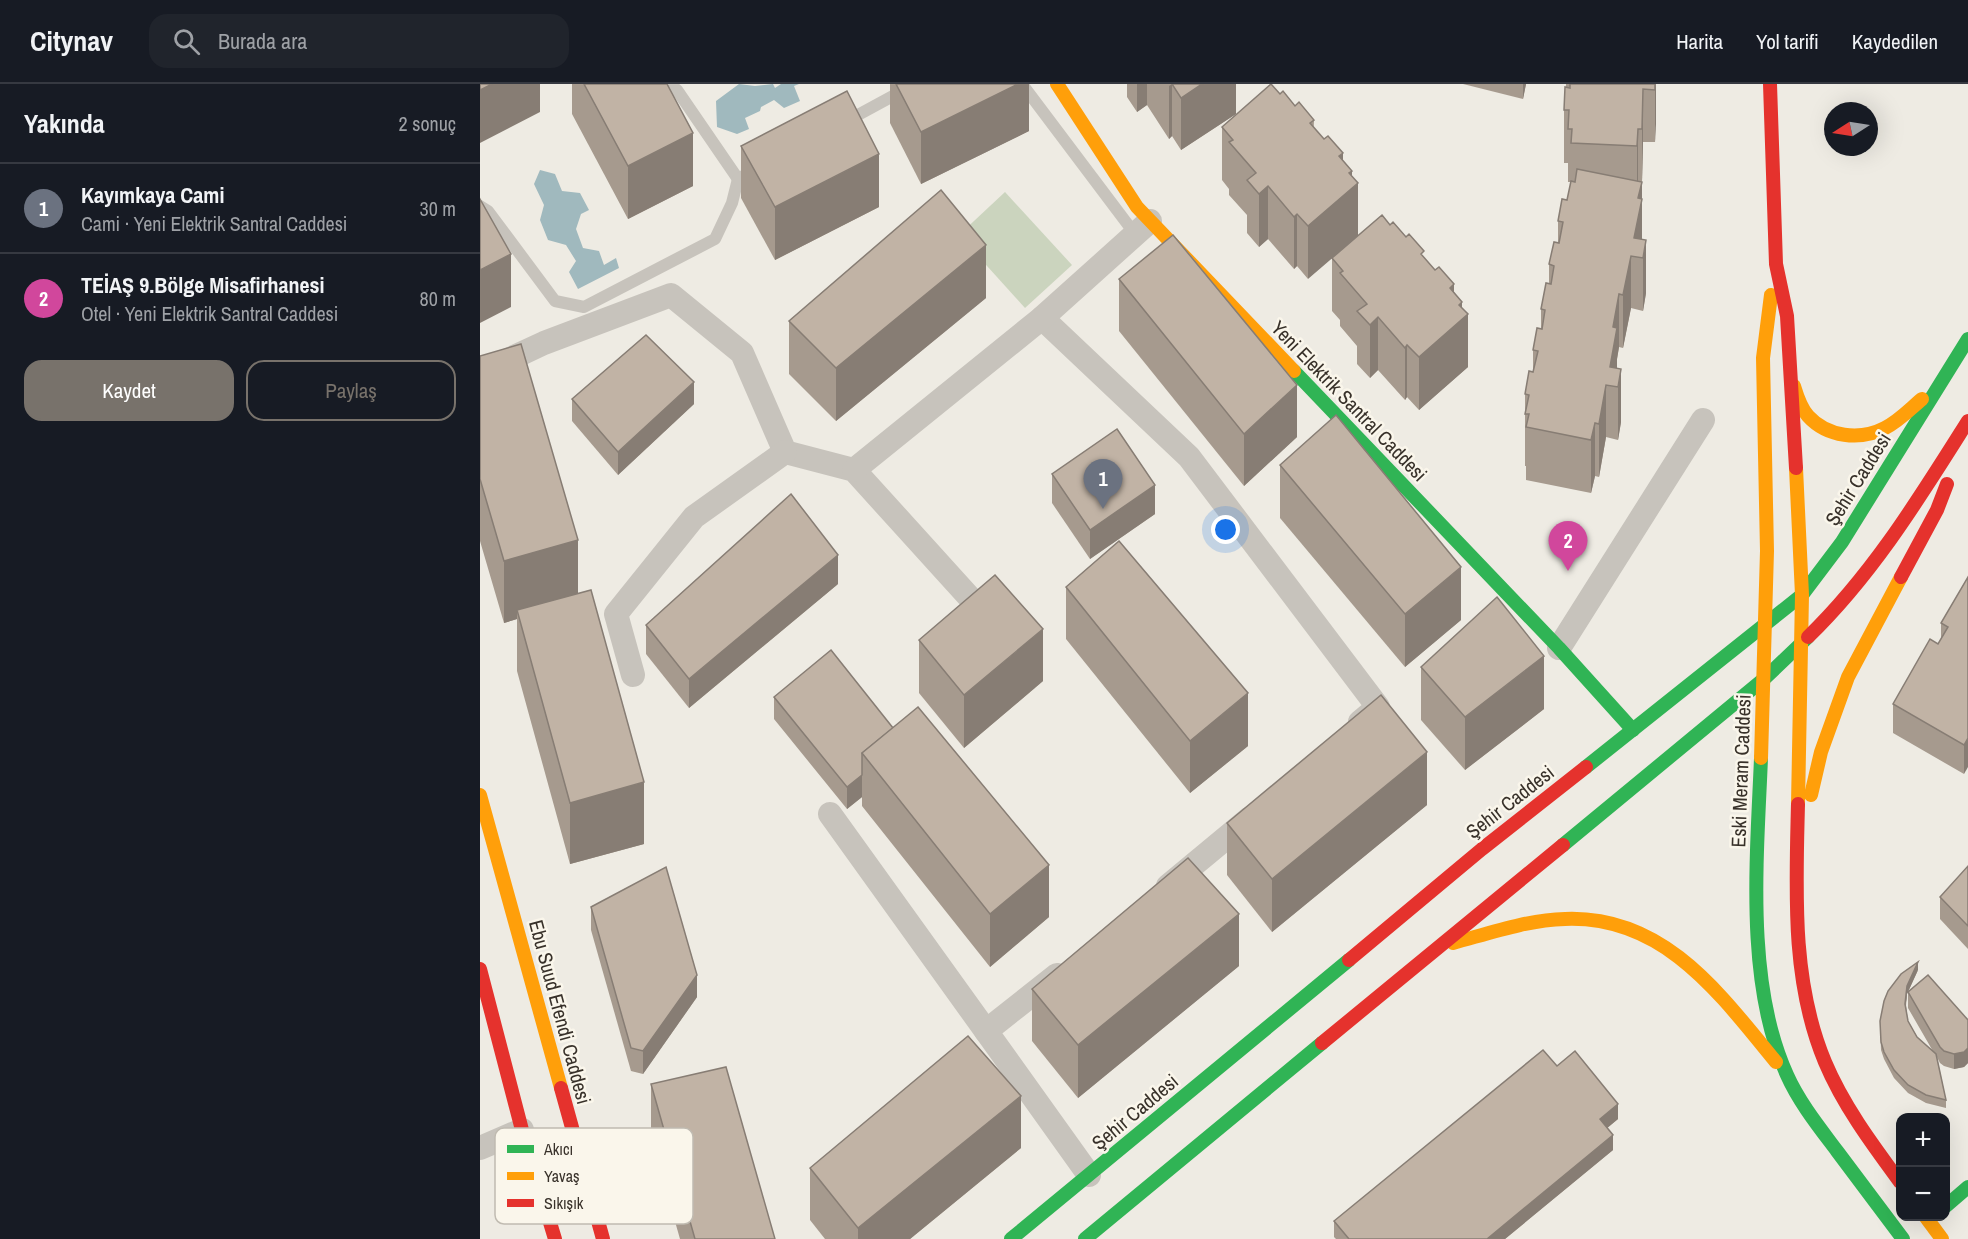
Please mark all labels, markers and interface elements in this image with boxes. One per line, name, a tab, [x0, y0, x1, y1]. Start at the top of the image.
search box	[149, 14, 569, 68]
text: Citynav	[30, 22, 113, 60]
icon: search	[170, 25, 203, 58]
text: Burada ara	[218, 26, 307, 56]
text: Harita	[1676, 27, 1723, 56]
text: Yol tarifi	[1756, 27, 1819, 56]
text: Kaydedilen	[1852, 27, 1938, 56]
north arrow	[1824, 102, 1878, 156]
text: Yakında	[24, 106, 105, 141]
text: 2 sonuç	[399, 110, 456, 137]
text: Kayımkaya Cami	[81, 180, 224, 210]
text: 1	[39, 195, 48, 222]
text: 30 m	[420, 195, 456, 222]
text: Cami · Yeni Elektrik Santral Caddesi	[81, 210, 347, 237]
text: TEİAŞ 9.Bölge Misafirhanesi	[81, 270, 325, 300]
text: 2	[39, 285, 48, 312]
text: 80 m	[420, 285, 456, 312]
text: Otel · Yeni Elektrik Santral Caddesi	[81, 300, 338, 327]
street label: Yeni Elektrik Santral Caddesi	[1265, 314, 1433, 487]
button: Kaydet	[24, 360, 234, 421]
button: Paylaş	[246, 360, 456, 421]
street label: Şehir Caddesi	[1818, 427, 1897, 530]
pin: 1	[1084, 460, 1122, 509]
your location	[1211, 515, 1240, 544]
pin: 2	[1548, 522, 1588, 571]
street label: Eski Meram Caddesi	[1724, 694, 1757, 848]
street label: Şehir Caddesi	[1460, 759, 1559, 845]
street label: Ebu Suud Efendi Caddesi	[523, 917, 598, 1107]
street label: Şehir Caddesi	[1086, 1068, 1184, 1156]
map controls	[1896, 1113, 1950, 1221]
button: +	[1896, 1113, 1950, 1167]
legend	[495, 1128, 693, 1224]
text: Akıcı	[543, 1138, 573, 1160]
text: Yavaş	[544, 1165, 580, 1187]
button: −	[1896, 1167, 1950, 1221]
text: Sıkışık	[544, 1192, 584, 1214]

